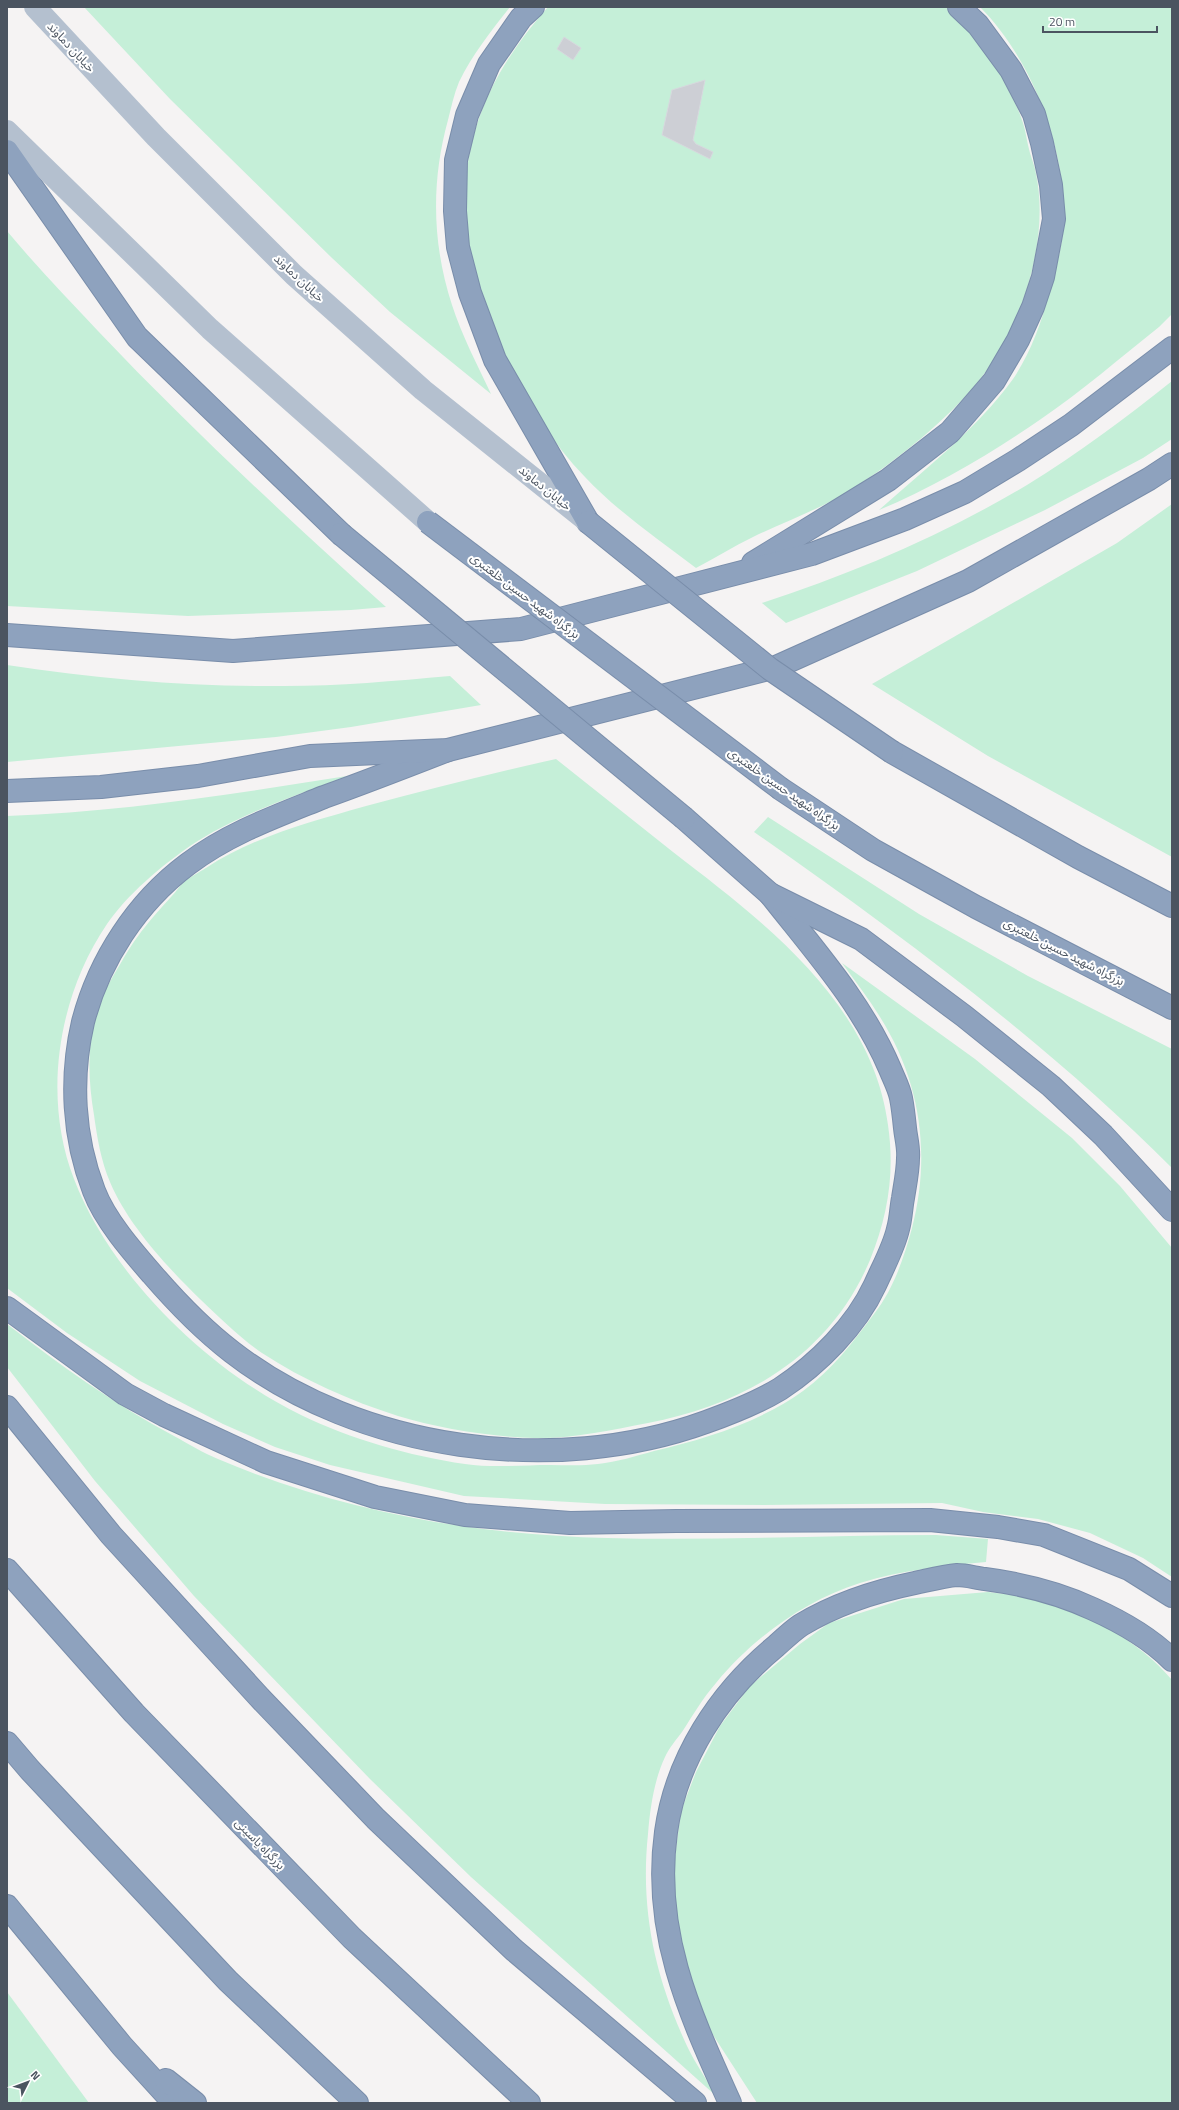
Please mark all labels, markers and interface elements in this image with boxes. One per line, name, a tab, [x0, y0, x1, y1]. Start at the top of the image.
scale bar	[1043, 8, 1157, 34]
text: 20 m	[1049, 12, 1075, 31]
street label: خیابان دماوند	[43, 17, 100, 76]
street label: خیابان دماوند	[270, 249, 329, 306]
street label: خیابان دماوند	[515, 460, 576, 515]
street label: بزرگراه شهید حسین خلعتبری	[466, 548, 584, 643]
street label: بزرگراه شهید حسین خلعتبری	[724, 743, 844, 835]
street label: بزرگراه شهید حسین خلعتبری	[1001, 913, 1128, 990]
street label: بزرگراه یاسینی	[231, 1813, 290, 1874]
north arrow	[8, 2062, 48, 2102]
text: N	[27, 2067, 44, 2083]

